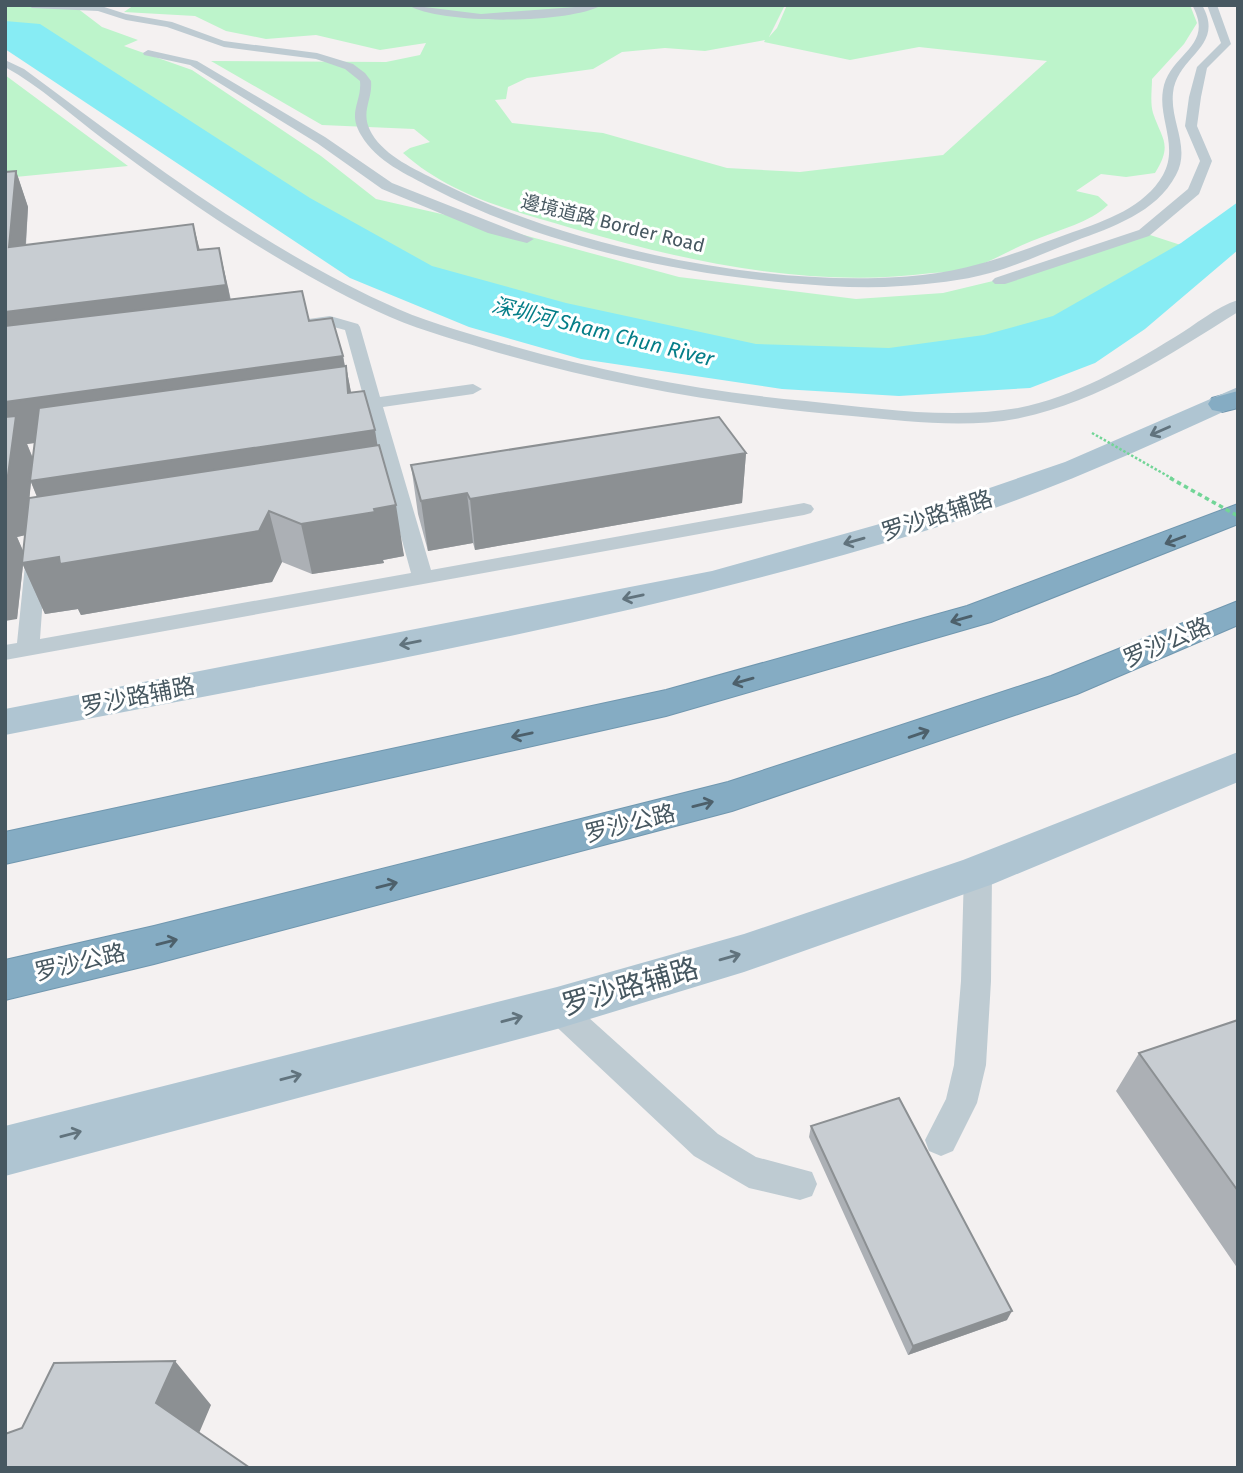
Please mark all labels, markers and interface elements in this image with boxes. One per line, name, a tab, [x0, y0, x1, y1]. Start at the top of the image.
street label: 邊境道路 Border Road	[519, 190, 707, 257]
water label: 深圳河 Sham Chun River	[489, 292, 718, 372]
one-way arrow	[1150, 425, 1171, 438]
street label: 罗沙路辅路	[878, 484, 996, 546]
one-way arrow	[1164, 534, 1186, 547]
one-way arrow	[843, 536, 865, 549]
one-way arrow	[622, 591, 645, 605]
street label: 罗沙公路	[1119, 611, 1215, 673]
one-way arrow	[951, 613, 973, 626]
one-way arrow	[400, 636, 422, 650]
street label: 罗沙路辅路	[79, 671, 197, 721]
one-way arrow	[732, 676, 754, 689]
one-way arrow	[908, 726, 930, 739]
one-way arrow	[511, 729, 534, 742]
one-way arrow	[691, 797, 714, 810]
street label: 罗沙公路	[582, 798, 678, 848]
one-way arrow	[376, 878, 398, 891]
one-way arrow	[155, 935, 178, 948]
street label: 罗沙公路	[32, 938, 128, 986]
one-way arrow	[719, 950, 741, 963]
street label: 罗沙路辅路	[558, 951, 702, 1022]
one-way arrow	[500, 1012, 522, 1025]
one-way arrow	[280, 1070, 302, 1083]
one-way arrow	[59, 1127, 82, 1140]

